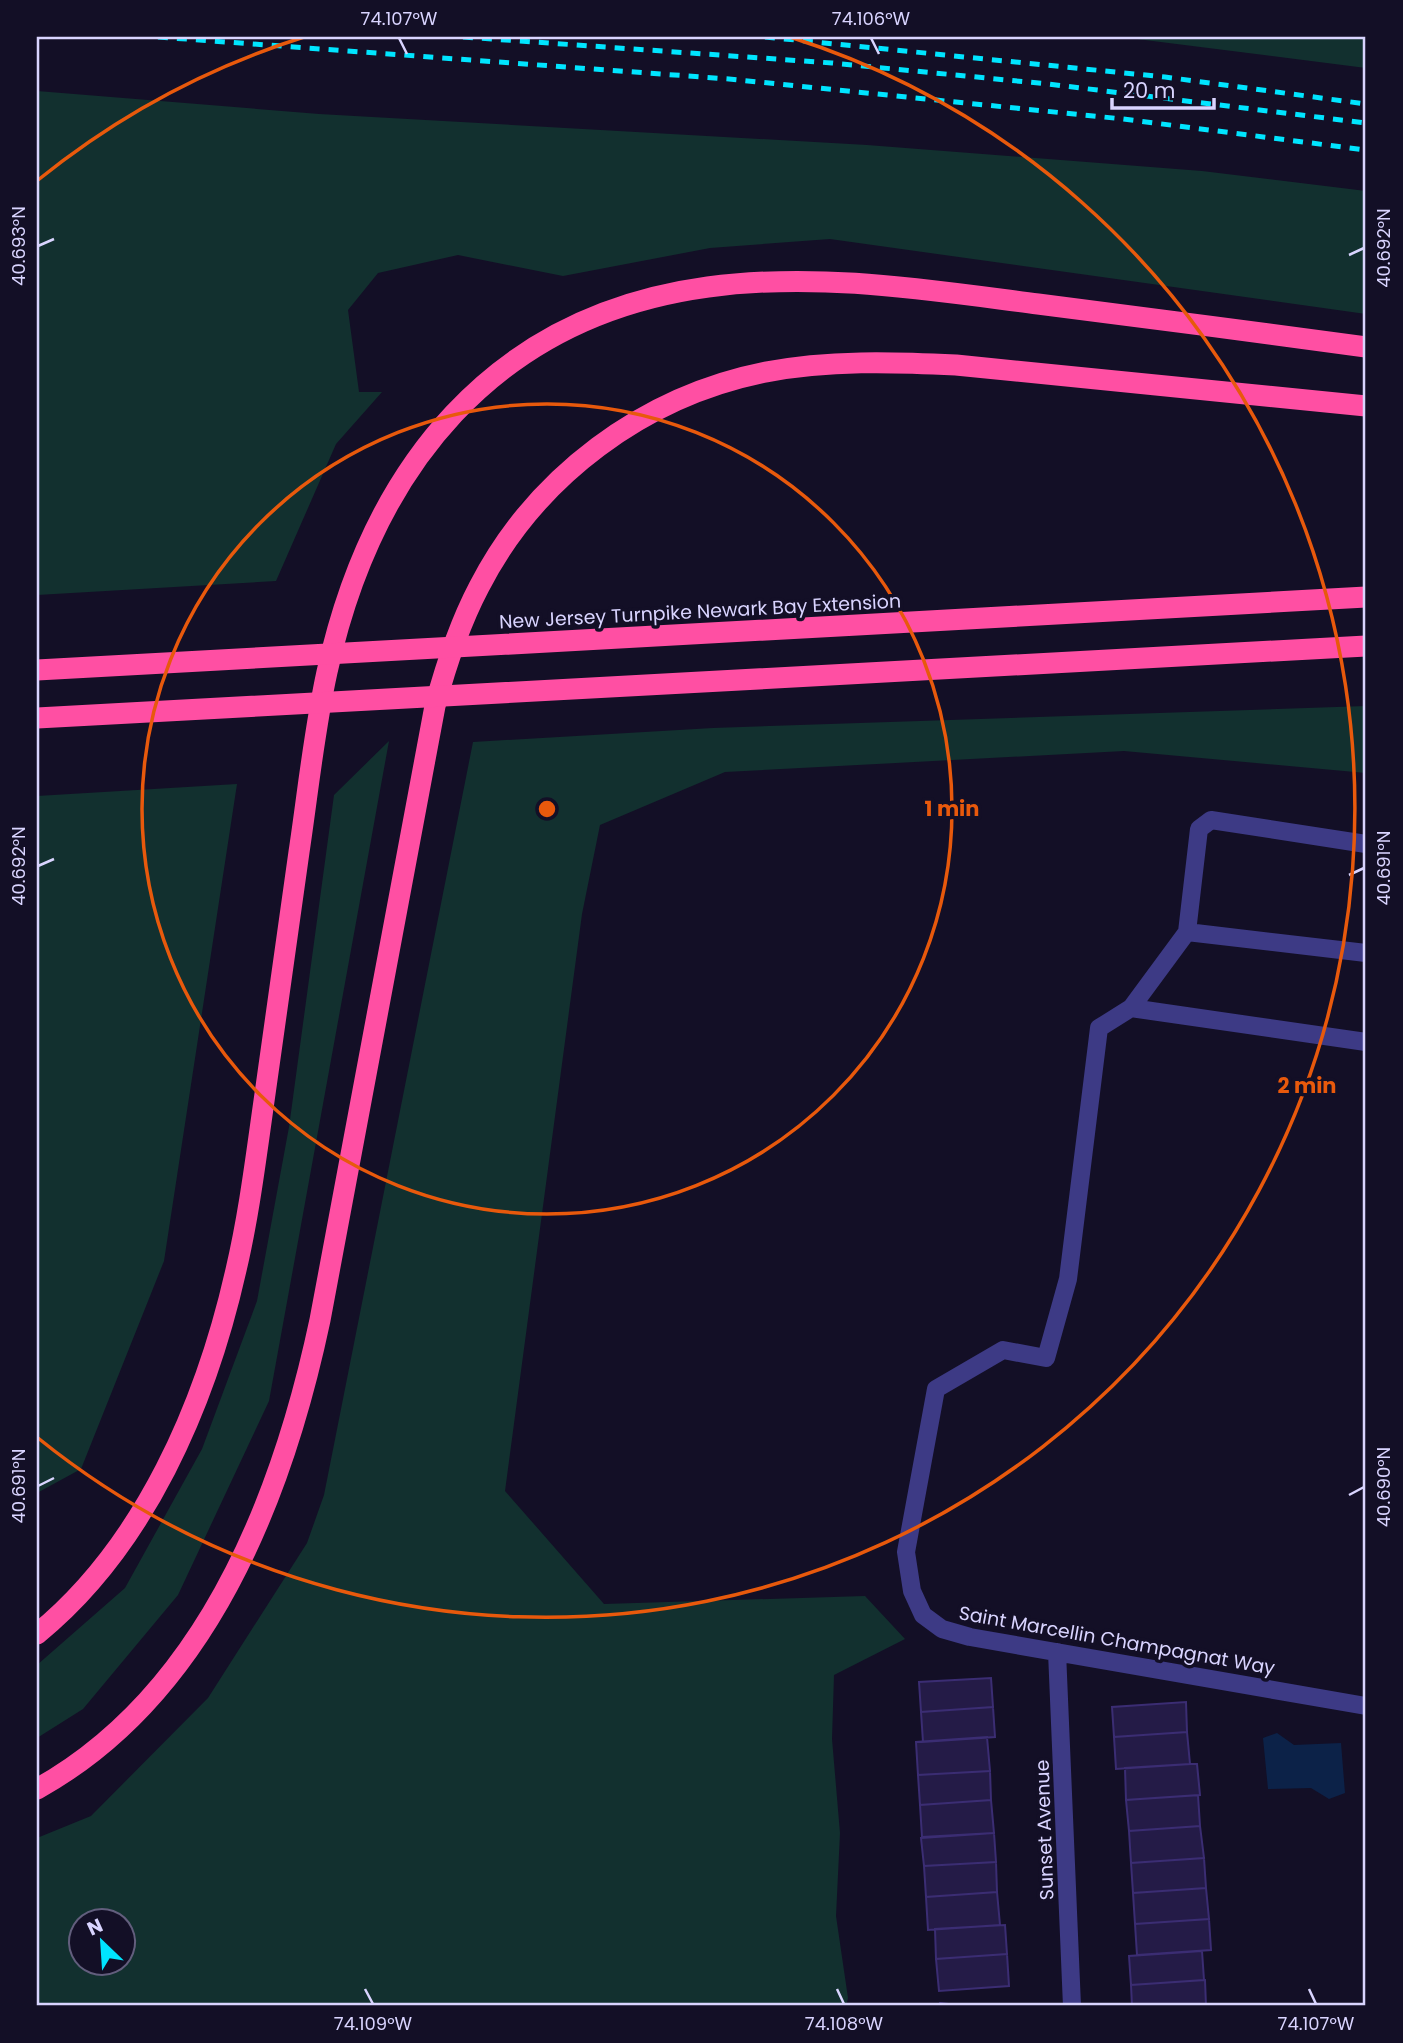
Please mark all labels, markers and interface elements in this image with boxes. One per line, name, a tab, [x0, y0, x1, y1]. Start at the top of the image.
text: 74.107°W	[361, 6, 438, 31]
text: 74.106°W	[832, 6, 911, 31]
scale bar	[1112, 66, 1214, 110]
text: 20 m	[1123, 76, 1176, 105]
text: 40.693°N	[6, 206, 31, 286]
text: 40.692°N	[1371, 208, 1396, 288]
street label: New Jersey Turnpike Newark Bay Extension	[498, 587, 902, 636]
text: 1 min	[925, 794, 979, 823]
centre of rings	[535, 797, 559, 821]
text: 40.692°N	[6, 826, 31, 906]
text: 40.691°N	[1371, 831, 1396, 905]
text: 2 min	[1277, 1071, 1337, 1100]
text: 40.690°N	[1371, 1447, 1396, 1527]
text: 40.691°N	[6, 1449, 31, 1523]
street label: Saint Marcellin Champagnat Way	[957, 1599, 1277, 1682]
street label: Sunset Avenue	[1029, 1759, 1060, 1901]
north arrow	[66, 1906, 136, 1976]
text: N	[83, 1912, 107, 1942]
text: 74.109°W	[334, 2011, 413, 2036]
text: 74.108°W	[805, 2011, 884, 2036]
text: 74.107°W	[1278, 2011, 1355, 2036]

